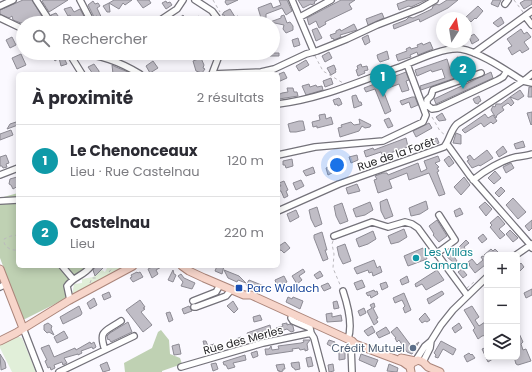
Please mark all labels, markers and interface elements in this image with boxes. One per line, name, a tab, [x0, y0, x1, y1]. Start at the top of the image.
north arrow	[436, 12, 472, 48]
search box	[16, 16, 280, 60]
icon: search	[30, 27, 52, 49]
text: Rechercher	[62, 28, 148, 49]
pin: 2	[450, 56, 476, 89]
pin: 1	[370, 64, 396, 97]
text: À proximité	[32, 86, 133, 110]
text: 2 résultats	[197, 88, 264, 107]
street label: Rue de la Forêt	[355, 133, 437, 175]
text: Le Chenonceaux	[70, 140, 198, 161]
text: 1	[43, 151, 47, 170]
text: 120 m	[227, 151, 264, 170]
your location	[327, 155, 347, 175]
text: Lieu · Rue Castelnau	[70, 162, 200, 181]
text: Castelnau	[70, 212, 150, 233]
text: 2	[41, 223, 49, 242]
text: 220 m	[224, 223, 264, 242]
text: Lieu	[70, 234, 95, 253]
place label: Les Villas Samara	[424, 244, 473, 273]
map controls	[484, 252, 520, 360]
button: +	[484, 252, 520, 288]
marker: Les Villas Samara	[411, 253, 421, 263]
place label: Parc Wallach	[247, 280, 319, 296]
marker: Parc Wallach	[234, 283, 244, 293]
button: −	[484, 288, 520, 324]
street label: Rue des Merles	[201, 322, 285, 358]
button: layers	[484, 324, 520, 360]
place label: Crédit Mutuel	[331, 340, 405, 356]
marker: Crédit Mutuel	[408, 343, 418, 353]

